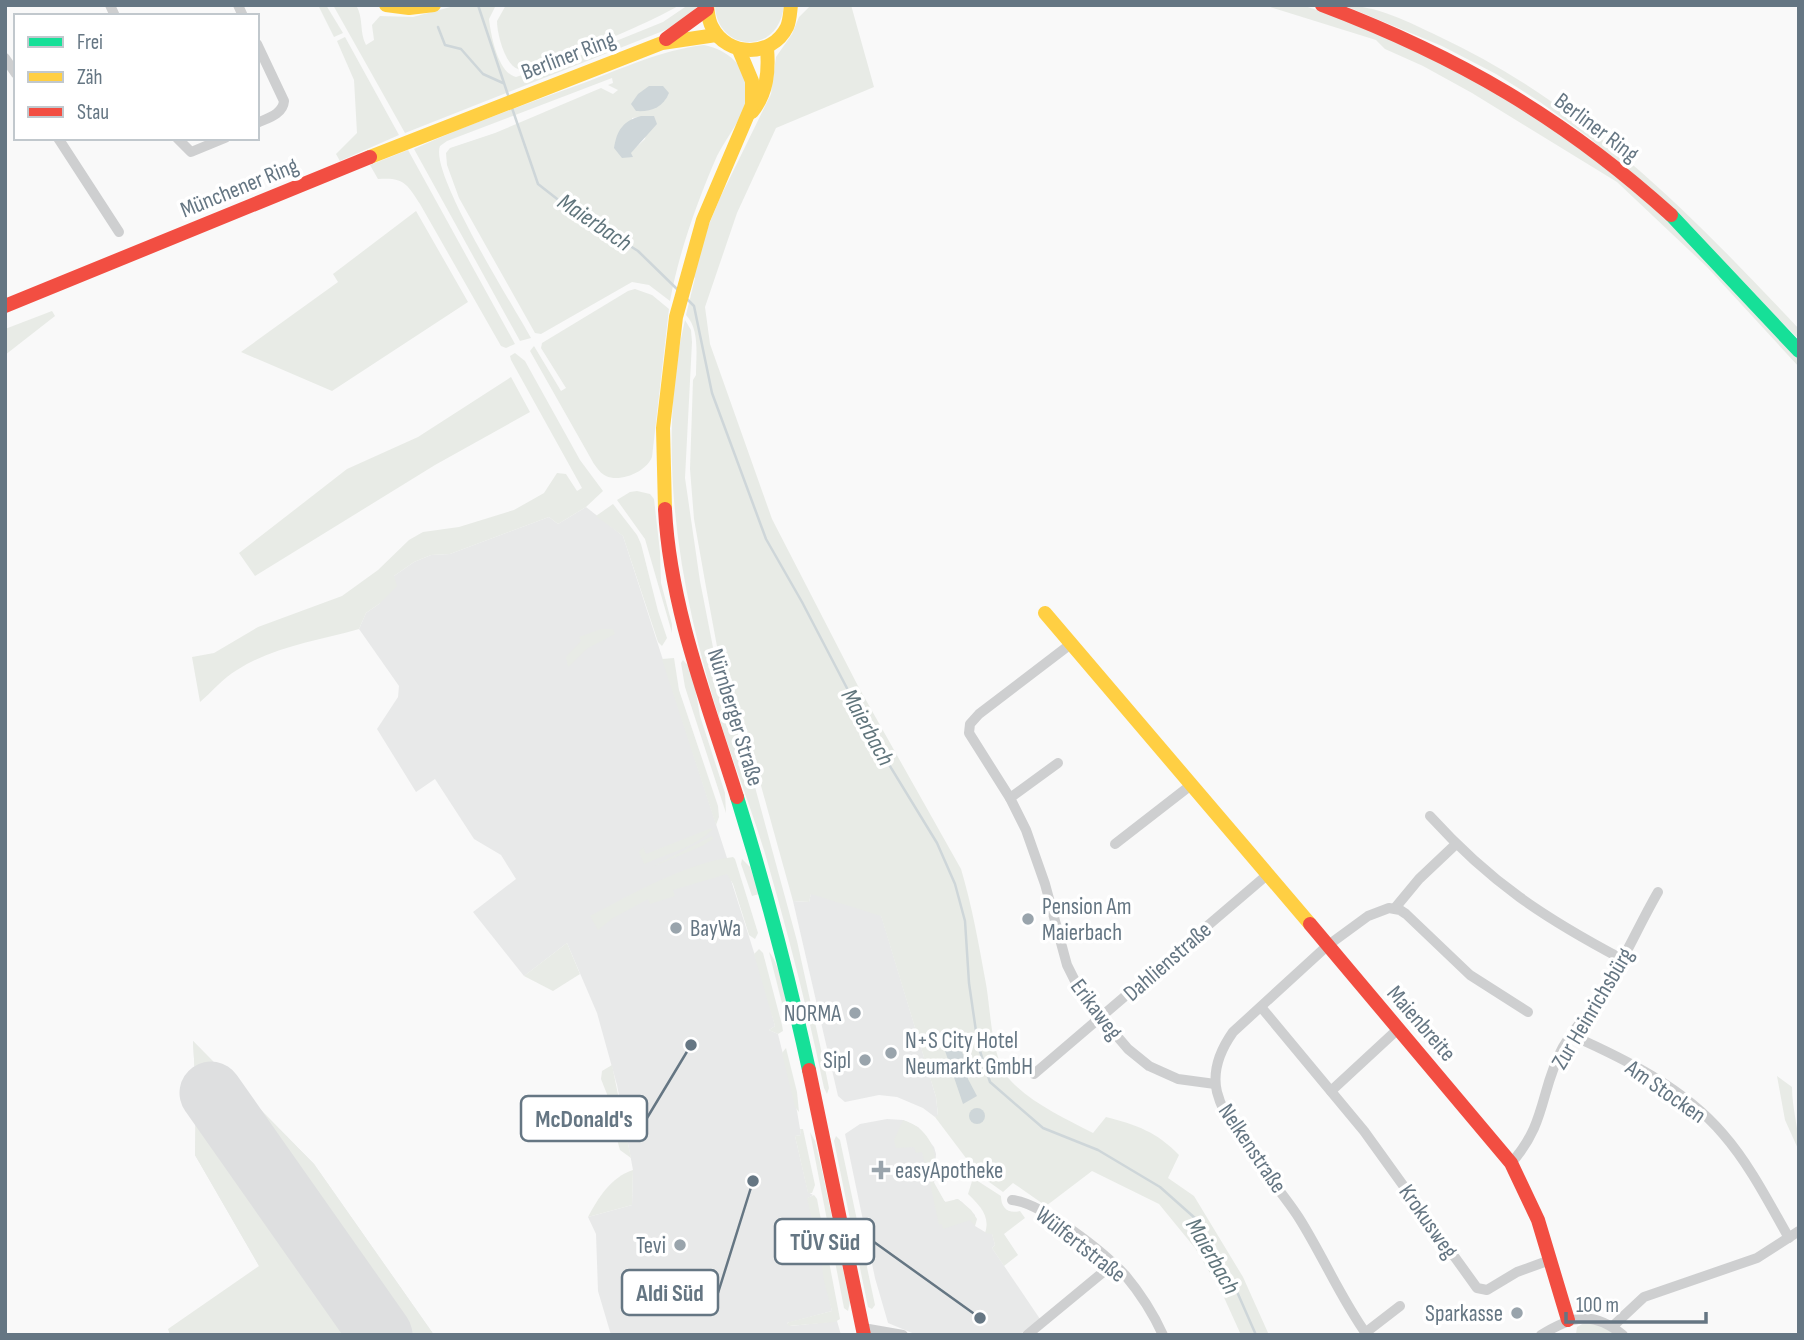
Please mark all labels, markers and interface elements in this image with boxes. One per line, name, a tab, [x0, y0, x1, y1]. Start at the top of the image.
legend	[14, 14, 259, 140]
street label: Berliner Ring	[517, 25, 619, 87]
text: Frei	[77, 30, 103, 55]
text: Zäh	[77, 65, 103, 90]
street label: Berliner Ring	[1549, 87, 1644, 169]
text: Stau	[77, 100, 109, 125]
street label: Münchener Ring	[176, 152, 302, 224]
water label: Maierbach	[552, 187, 637, 258]
street label: Nürnberger Straße	[701, 645, 769, 789]
water label: Maierbach	[835, 684, 900, 771]
place label: Pension Am Maierbach	[1042, 893, 1131, 947]
marker: Pension Am Maierbach	[1020, 911, 1036, 927]
place label: BayWa	[690, 915, 741, 943]
street label: Dahlienstraße	[1118, 916, 1217, 1008]
marker: BayWa	[668, 920, 684, 936]
street label: Zur Heinrichsbürg	[1546, 943, 1640, 1074]
street label: Erikaweg	[1064, 974, 1128, 1046]
street label: Maienbreite	[1381, 980, 1462, 1067]
place label: NORMA	[784, 1000, 841, 1028]
marker: NORMA	[847, 1005, 863, 1021]
place label: N+S City Hotel Neumarkt GmbH	[905, 1027, 1033, 1081]
marker: N+S City Hotel Neumarkt GmbH	[883, 1045, 899, 1061]
place label: Sipl	[823, 1047, 851, 1075]
marker: Sipl	[857, 1052, 873, 1068]
street label: Am Stocken	[1619, 1053, 1711, 1130]
callout: McDonald's	[521, 1096, 647, 1141]
street label: Nelkenstraße	[1212, 1098, 1292, 1199]
text: McDonald's	[535, 1105, 633, 1134]
place label: easyApotheke	[895, 1157, 1003, 1185]
marker: easyApotheke	[873, 1162, 889, 1178]
street label: Krokusweg	[1393, 1179, 1464, 1264]
street label: Wülfertstraße	[1030, 1201, 1131, 1289]
water label: Maierbach	[1179, 1213, 1246, 1299]
callout: TÜV Süd	[775, 1219, 874, 1264]
text: TÜV Süd	[790, 1228, 860, 1257]
place label: Tevi	[636, 1232, 666, 1260]
marker: Tevi	[672, 1237, 688, 1253]
callout: Aldi Süd	[622, 1270, 718, 1315]
text: Aldi Süd	[635, 1279, 704, 1308]
scale bar	[1566, 1280, 1706, 1324]
text: 100 m	[1576, 1293, 1619, 1318]
place label: Sparkasse	[1425, 1300, 1503, 1328]
marker: Sparkasse	[1509, 1305, 1525, 1321]

